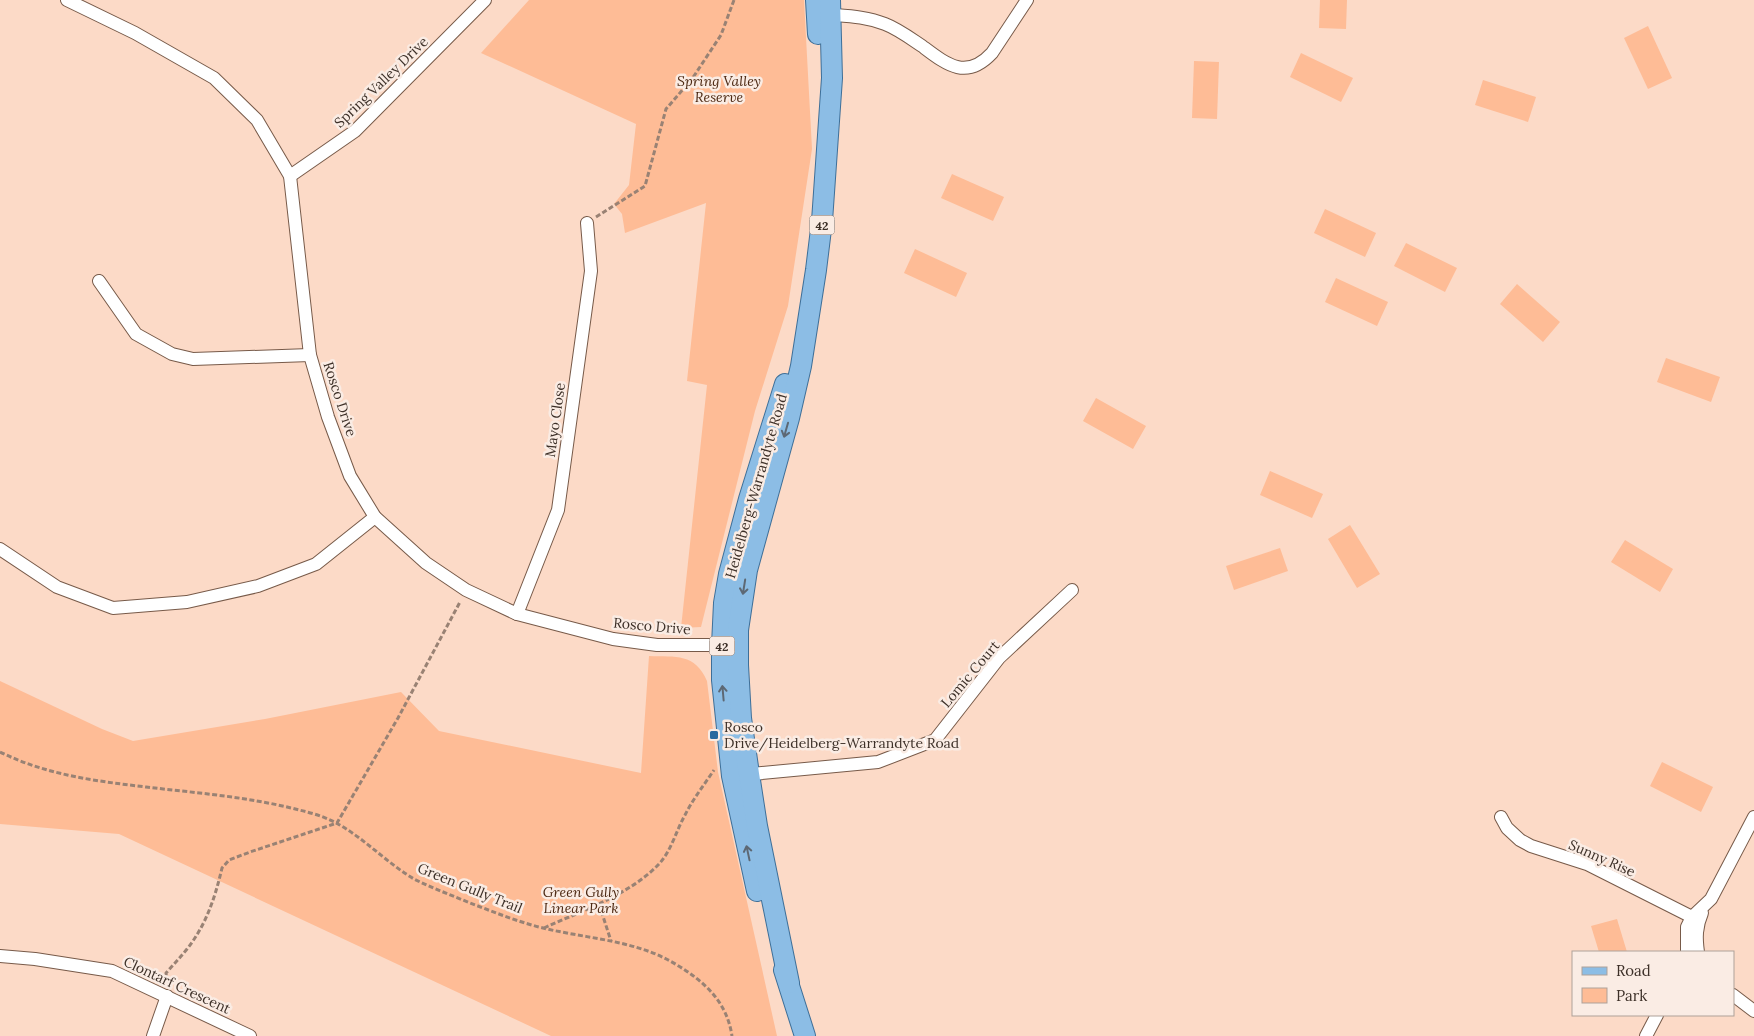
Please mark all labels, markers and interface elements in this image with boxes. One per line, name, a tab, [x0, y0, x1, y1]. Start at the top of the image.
street label: Spring Valley Drive	[330, 32, 432, 131]
park label: Spring Valley Reserve	[677, 72, 761, 106]
road number: 42	[810, 216, 834, 234]
street label: Rosco Drive	[319, 359, 361, 439]
street label: Mayo Close	[541, 381, 569, 458]
street label: Heidelberg-Warrandyte Road	[721, 392, 791, 580]
one-way arrow	[780, 421, 790, 437]
one-way arrow	[738, 578, 748, 594]
street label: Rosco Drive	[613, 614, 692, 638]
road number: 42	[710, 636, 734, 656]
street label: Lomic Court	[937, 636, 1004, 711]
one-way arrow	[719, 685, 728, 701]
place label: Rosco Drive/Heidelberg-Warrandyte Road	[724, 718, 959, 752]
marker: Rosco Drive/Heidelberg-Warrandyte Road	[708, 729, 720, 741]
street label: Sunny Rise	[1566, 835, 1638, 881]
one-way arrow	[743, 846, 752, 862]
street label: Green Gully Trail	[415, 859, 525, 917]
park label: Green Gully Linear Park	[543, 883, 619, 917]
legend	[1572, 951, 1734, 1016]
street label: Clontarf Crescent	[121, 952, 234, 1018]
text: Road	[1616, 961, 1651, 980]
text: Park	[1616, 986, 1647, 1005]

